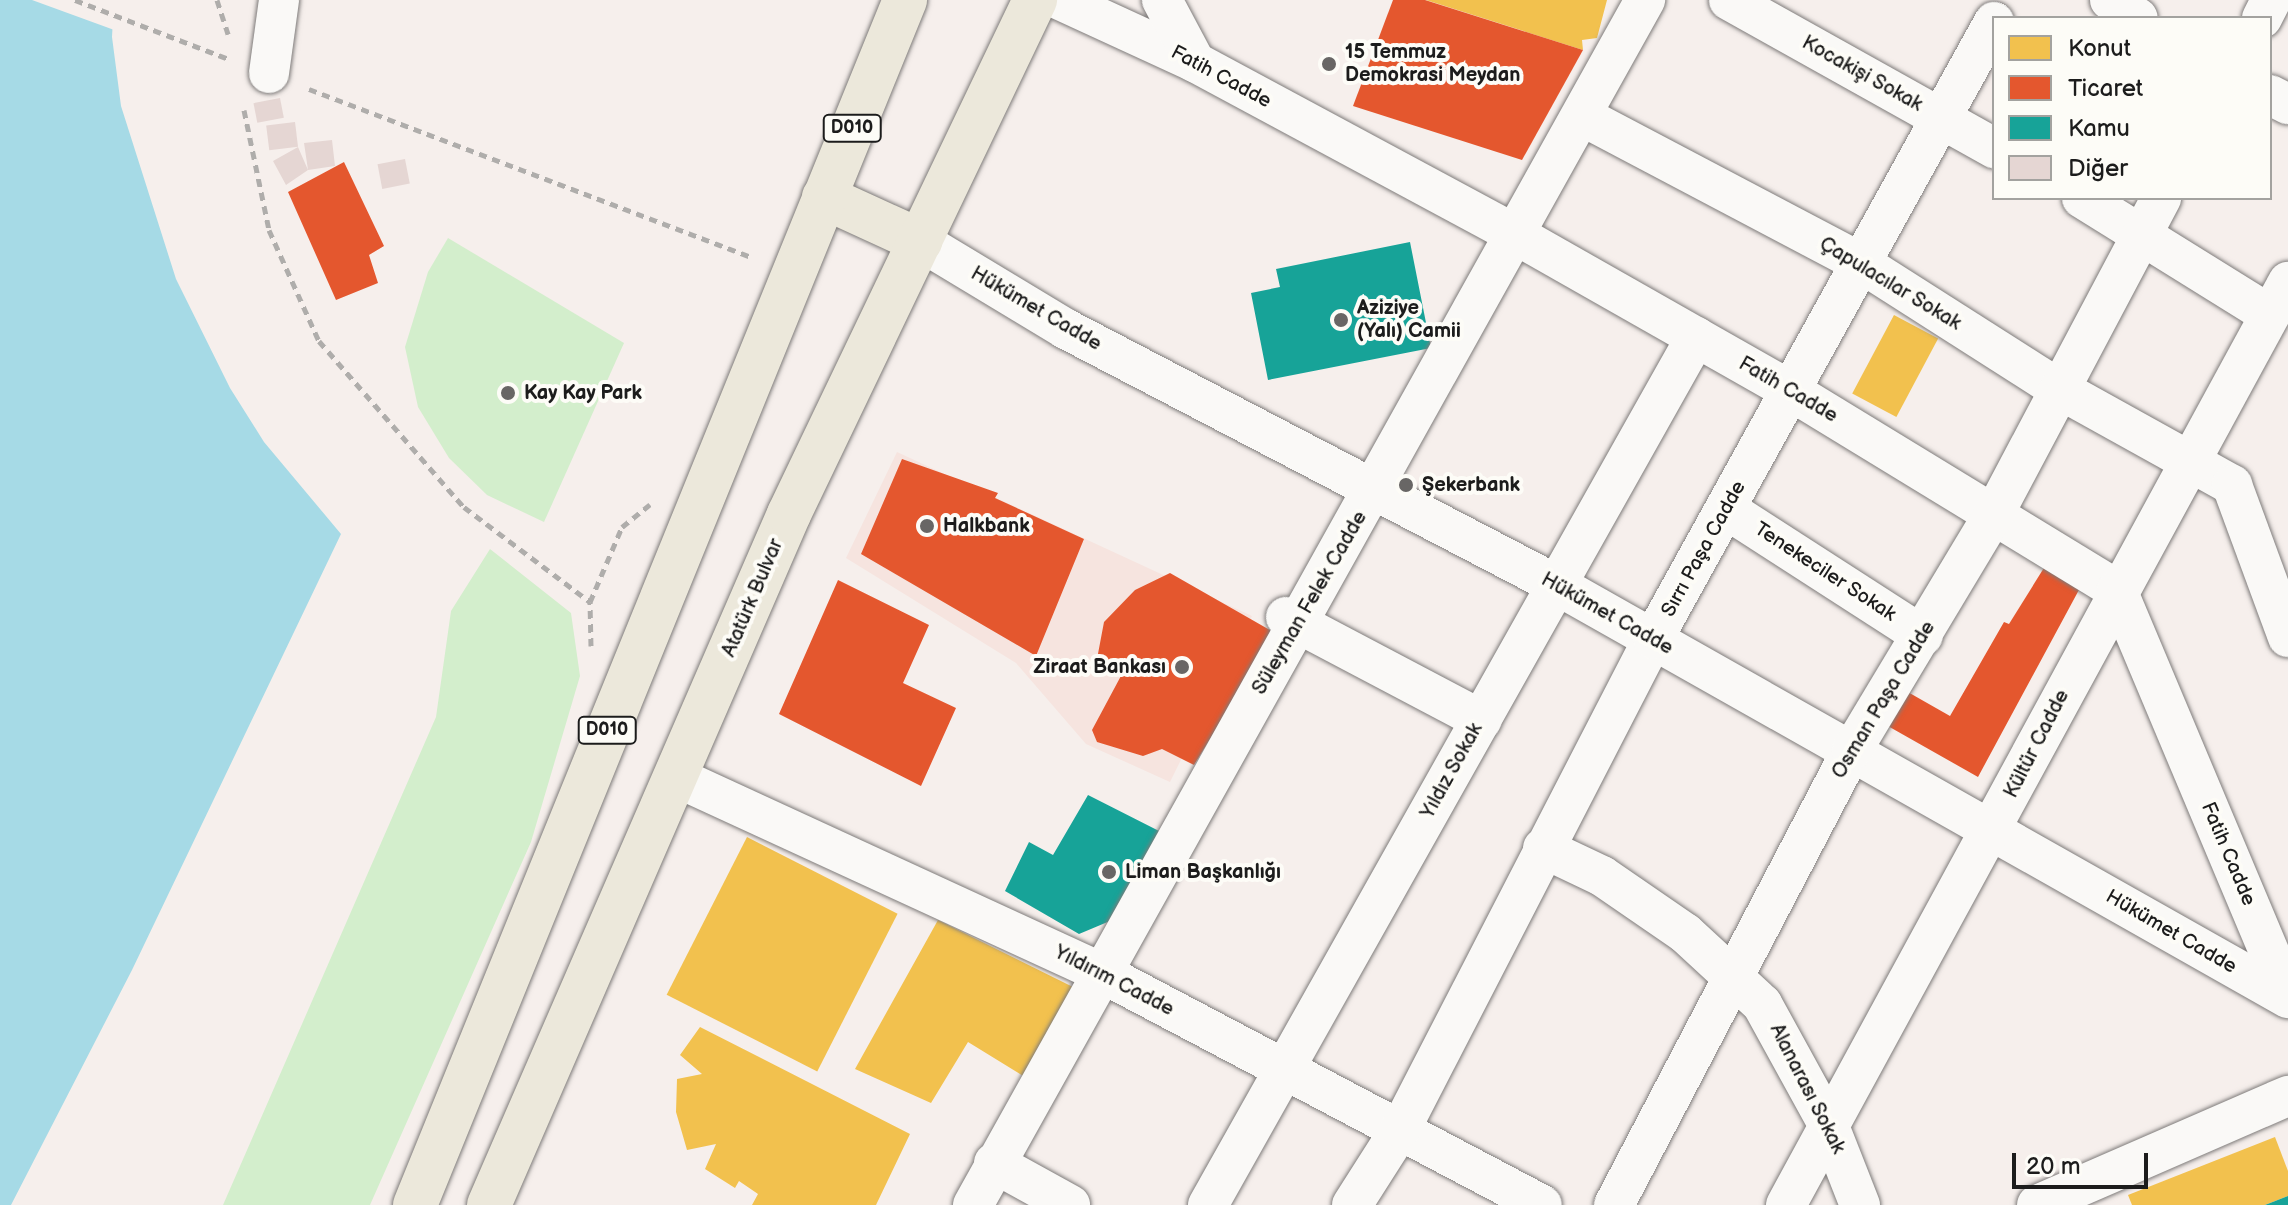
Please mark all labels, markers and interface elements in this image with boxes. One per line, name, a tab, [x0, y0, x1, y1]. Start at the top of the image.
legend	[1992, 16, 2272, 200]
street label: Kocakişi Sokak	[1797, 31, 1927, 117]
text: Konut	[2068, 34, 2131, 63]
place label: 15 Temmuz Demokrasi Meydan	[1345, 40, 1520, 87]
street label: Fatih Cadde	[1167, 41, 1275, 113]
marker: 15 Temmuz Demokrasi Meydan	[1320, 55, 1338, 73]
text: Ticaret	[2068, 74, 2143, 103]
road number: D010	[822, 114, 882, 142]
text: Kamu	[2068, 114, 2130, 143]
text: Diğer	[2068, 154, 2128, 183]
street label: Çapulacılar Sokak	[1815, 232, 1965, 336]
street label: Hükümet Cadde	[966, 262, 1106, 356]
place label: Aziziye (Yalı) Camii	[1357, 296, 1461, 343]
marker: Aziziye (Yalı) Camii	[1332, 311, 1350, 329]
street label: Fatih Cadde	[1734, 352, 1842, 428]
place label: Kay Kay Park	[524, 381, 643, 405]
marker: Kay Kay Park	[499, 384, 517, 402]
place label: Şekerbank	[1422, 473, 1520, 497]
marker: Şekerbank	[1397, 476, 1415, 494]
street label: Sırrı Paşa Cadde	[1657, 477, 1751, 621]
street label: Süleyman Felek Cadde	[1248, 507, 1372, 699]
place label: Halkbank	[943, 514, 1030, 538]
marker: Halkbank	[918, 517, 936, 535]
street label: Tenekeciler Sokak	[1750, 517, 1900, 627]
street label: Atatürk Bulvar	[717, 535, 789, 661]
street label: Hükümet Cadde	[1537, 568, 1677, 660]
street label: Osman Paşa Cadde	[1827, 617, 1941, 783]
place label: Ziraat Bankası	[1033, 655, 1166, 679]
marker: Ziraat Bankası	[1173, 658, 1191, 676]
street label: Kültür Cadde	[1999, 686, 2075, 802]
road number: D010	[577, 716, 637, 744]
street label: Yıldız Sokak	[1416, 719, 1488, 823]
street label: Fatih Cadde	[2195, 799, 2261, 909]
place label: Liman Başkanlığı	[1125, 860, 1281, 884]
marker: Liman Başkanlığı	[1100, 863, 1118, 881]
street label: Hükümet Cadde	[2101, 885, 2241, 979]
street label: Yıldırım Cadde	[1050, 941, 1178, 1021]
street label: Alanarası Sokak	[1764, 1020, 1850, 1158]
scale bar	[2016, 1137, 2152, 1187]
text: 20 m	[2026, 1152, 2081, 1181]

